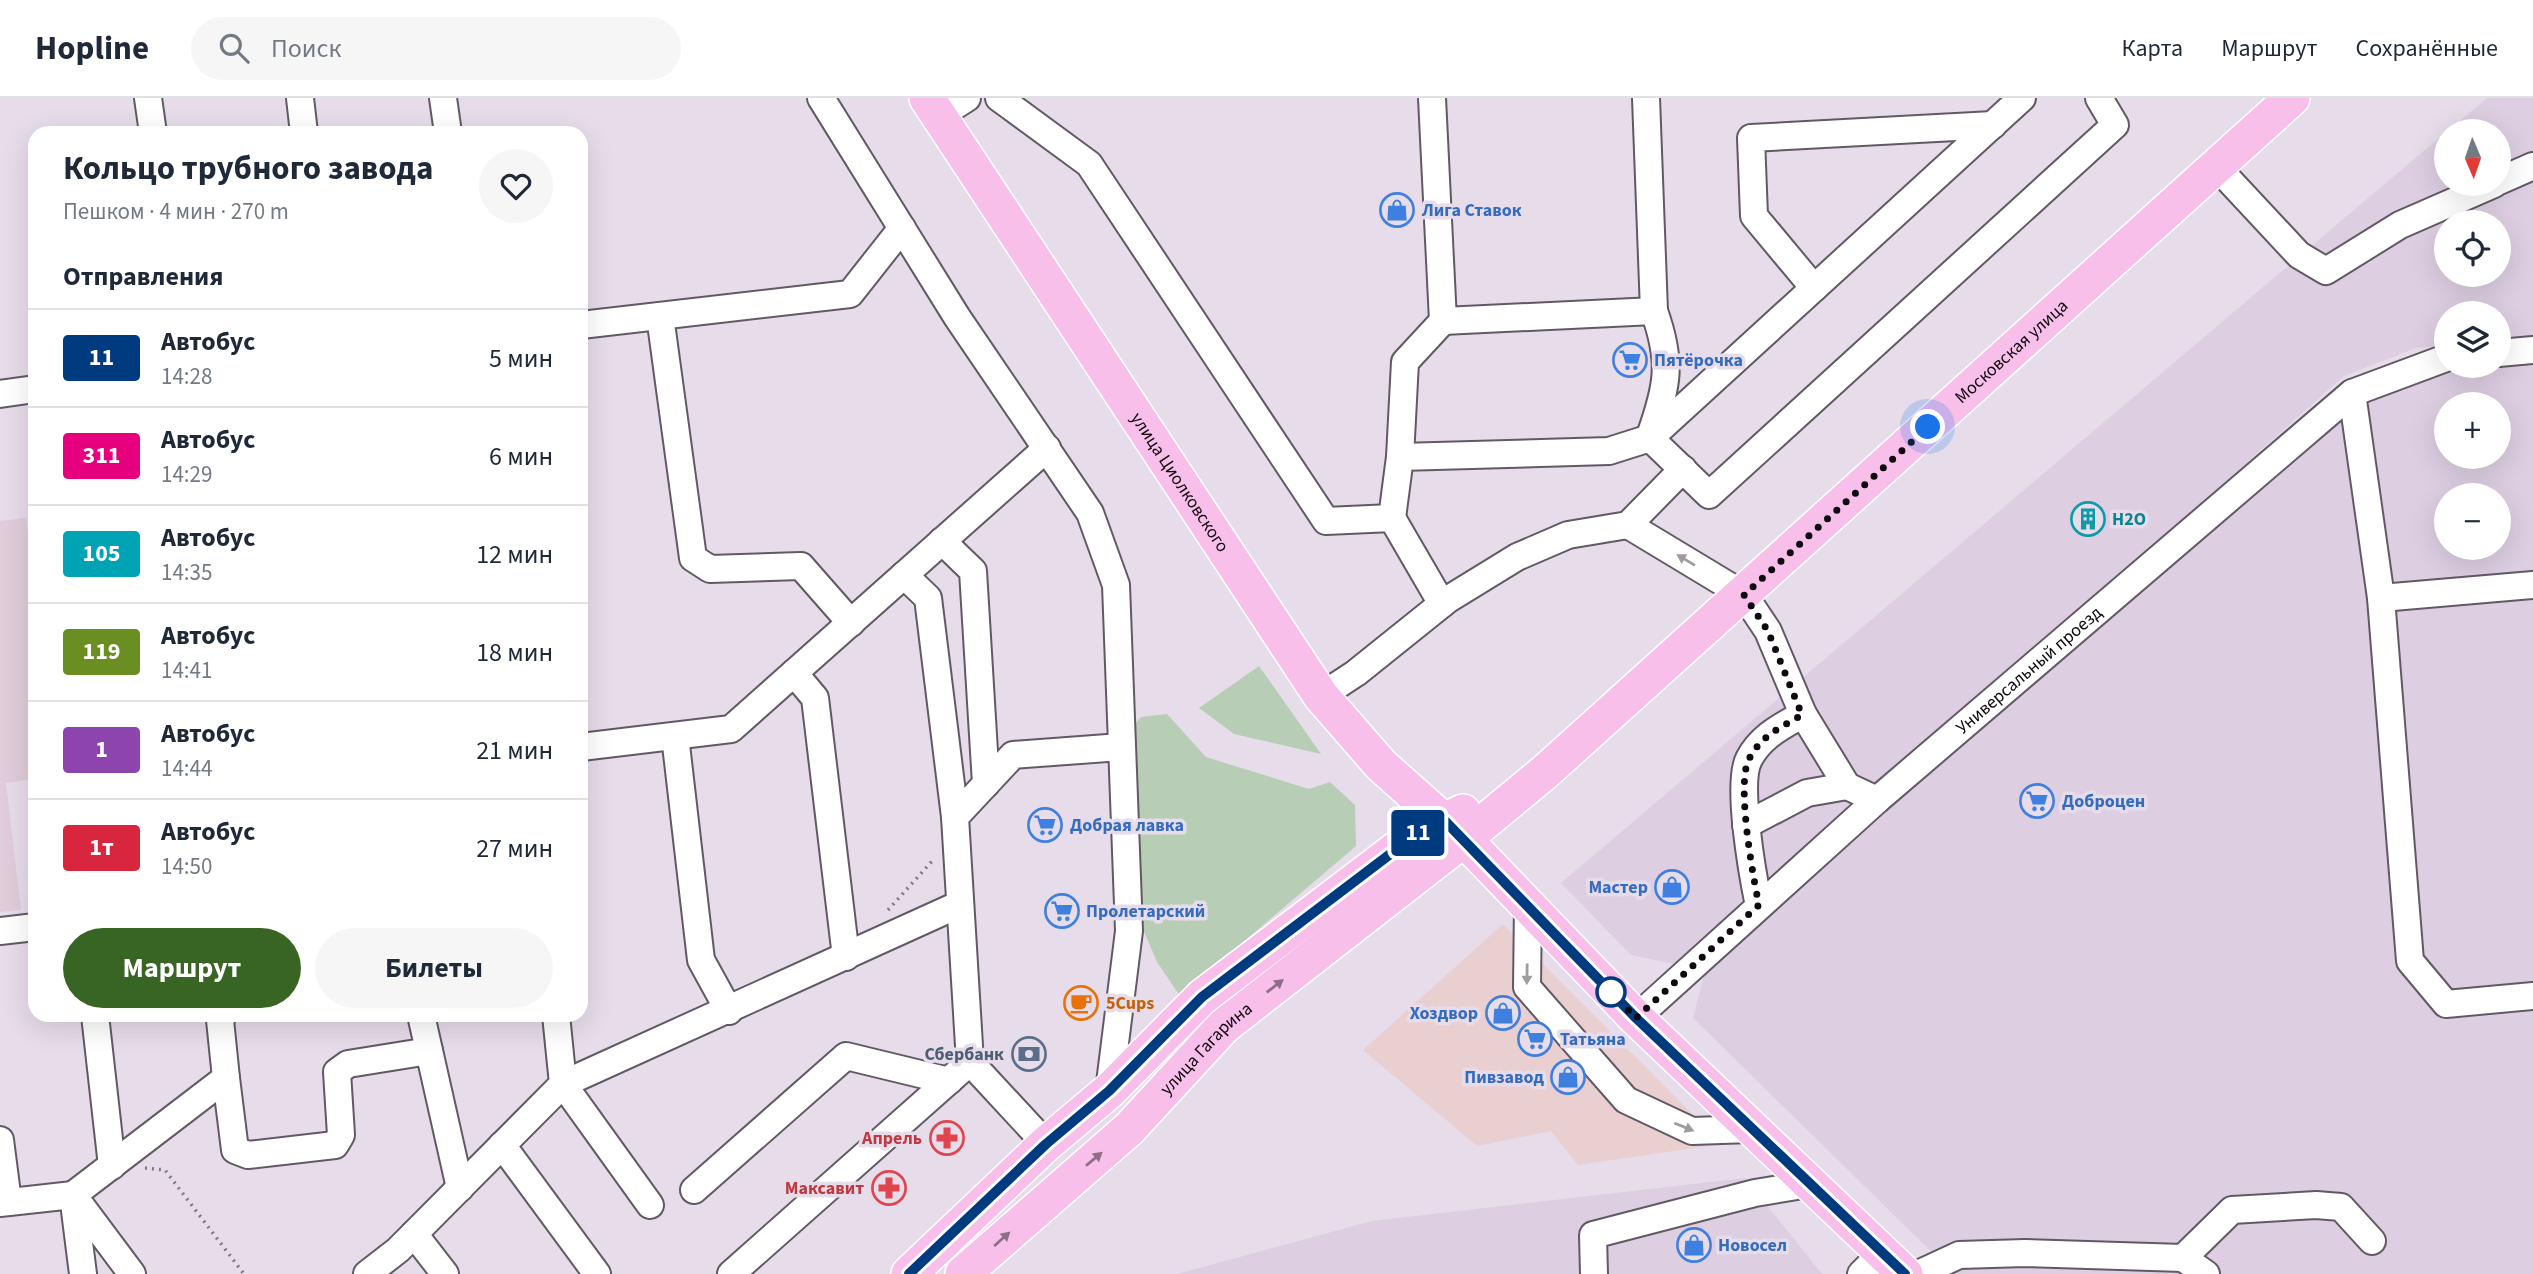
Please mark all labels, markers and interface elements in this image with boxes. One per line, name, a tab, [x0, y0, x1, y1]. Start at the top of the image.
search box	[191, 17, 681, 80]
text: Hopline	[35, 25, 149, 72]
icon: search	[215, 29, 253, 67]
text: Поиск	[271, 30, 341, 67]
text: Карта	[2122, 31, 2183, 66]
text: Маршрут	[2221, 31, 2317, 66]
text: Сохранённые	[2355, 31, 2498, 66]
north arrow	[2434, 119, 2511, 196]
map controls	[2434, 119, 2511, 560]
text: Кольцо трубного завода	[63, 145, 434, 192]
button: heart	[479, 149, 553, 223]
shop icon: Лига Ставок	[1378, 191, 1416, 229]
text: Пешком · 4 мин · 270 m	[63, 195, 289, 228]
place label: Лига Ставок	[1421, 198, 1522, 223]
button: locate	[2434, 210, 2511, 287]
text: Отправления	[63, 258, 223, 295]
street label: Московская улица	[1949, 293, 2073, 409]
button: layers	[2434, 301, 2511, 378]
text: Автобус	[161, 323, 255, 360]
text: 11	[89, 340, 114, 375]
text: 5 мин	[489, 340, 553, 377]
supermarket icon: Пятёрочка	[1611, 341, 1649, 379]
place label: Пятёрочка	[1654, 348, 1743, 373]
text: 14:28	[161, 360, 212, 393]
button: +	[2434, 392, 2511, 469]
street label: улица Циолковского	[1125, 407, 1235, 557]
your location	[1910, 409, 1945, 444]
text: Автобус	[161, 421, 255, 458]
text: 311	[82, 438, 121, 473]
text: 6 мин	[489, 438, 553, 475]
text: 14:29	[161, 458, 212, 491]
button: −	[2434, 483, 2511, 560]
building icon: Н2О	[2069, 500, 2107, 538]
place label: Н2О	[2112, 507, 2146, 532]
text: Автобус	[161, 519, 255, 556]
text: 105	[82, 536, 121, 571]
text: 12 мин	[476, 536, 553, 573]
one-way arrow	[1677, 553, 1696, 566]
text: 14:35	[161, 556, 212, 589]
street label: Универсальный проезд	[1950, 600, 2108, 740]
text: Автобус	[161, 617, 255, 654]
text: 119	[82, 634, 121, 669]
text: 18 мин	[476, 634, 553, 671]
text: 14:41	[161, 654, 212, 687]
text: Автобус	[161, 715, 255, 752]
text: 1	[95, 732, 108, 767]
text: 21 мин	[476, 732, 553, 769]
text: 14:44	[161, 752, 212, 785]
supermarket icon: Доброцен	[2018, 782, 2056, 820]
place label: Доброцен	[2062, 789, 2145, 814]
supermarket icon: Добрая лавка	[1026, 806, 1064, 844]
line badge: 11	[1386, 810, 1450, 856]
text: Автобус	[161, 813, 255, 850]
place label: Добрая лавка	[1070, 813, 1184, 838]
text: 11	[1405, 815, 1431, 850]
text: 1т	[89, 830, 114, 865]
text: 27 мин	[476, 830, 553, 867]
text: 14:50	[161, 850, 212, 883]
shop icon: Мастер	[1653, 868, 1691, 906]
place label: Мастер	[1588, 875, 1648, 900]
supermarket icon: Пролетарский	[1043, 892, 1081, 930]
place label: Пролетарский	[1086, 899, 1205, 924]
button: Маршрут	[63, 928, 301, 1008]
button: Билеты	[315, 928, 553, 1008]
one-way arrow	[1522, 963, 1533, 985]
unlabelled marker	[1596, 977, 1626, 1007]
one-way arrow	[1266, 978, 1284, 993]
cafe icon: 5Cups	[1062, 984, 1100, 1022]
place label: 5Cups	[1106, 991, 1154, 1016]
shop icon: Хоздвор	[1484, 994, 1522, 1032]
street label: улица Гагарина	[1154, 996, 1257, 1100]
place label: Хоздвор	[1410, 1001, 1478, 1026]
supermarket icon: Татьяна	[1516, 1020, 1554, 1058]
place label: Татьяна	[1560, 1027, 1626, 1052]
bank icon: Сбербанк	[1010, 1035, 1048, 1073]
place label: Сбербанк	[924, 1042, 1004, 1067]
shop icon: Пивзавод	[1549, 1058, 1587, 1096]
place label: Пивзавод	[1464, 1065, 1544, 1090]
pharmacy icon: Апрель	[928, 1119, 966, 1157]
one-way arrow	[1674, 1121, 1695, 1132]
place label: Апрель	[861, 1126, 922, 1151]
one-way arrow	[1085, 1152, 1102, 1167]
pharmacy icon: Максавит	[870, 1169, 908, 1207]
place label: Максавит	[785, 1176, 864, 1201]
shop icon: Новосел	[1675, 1226, 1713, 1264]
one-way arrow	[993, 1231, 1010, 1247]
place label: Новосел	[1718, 1233, 1787, 1258]

